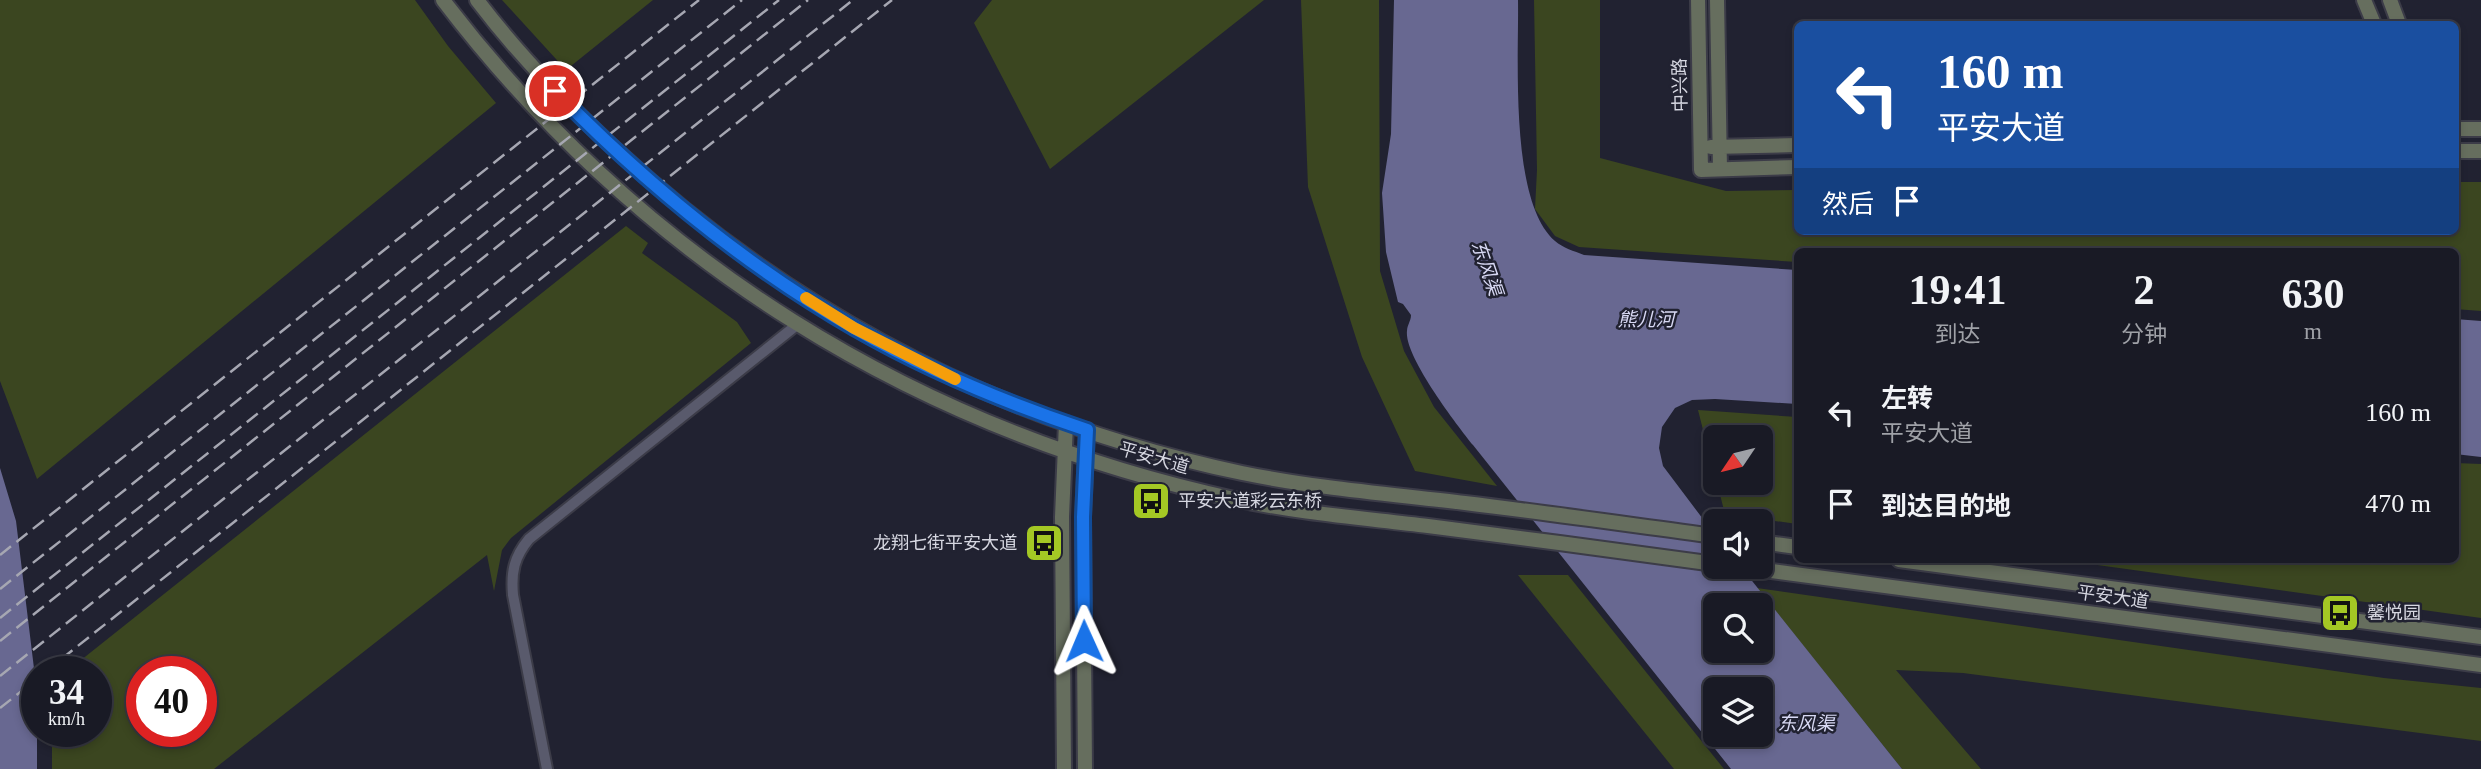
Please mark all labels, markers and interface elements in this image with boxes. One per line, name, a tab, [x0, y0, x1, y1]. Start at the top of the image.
text: 160 m	[1937, 44, 2064, 99]
icon: left	[1822, 49, 1913, 140]
street label: 中兴路	[1670, 58, 1690, 112]
pin	[525, 61, 585, 121]
icon: arrive	[536, 72, 574, 110]
text: 平安大道	[1937, 110, 2065, 146]
icon: arrive	[1888, 182, 1926, 220]
text: 然后	[1822, 190, 1874, 219]
water label: 东风渠	[1468, 238, 1507, 301]
text: 19:41	[1909, 267, 2007, 313]
text: 2	[2134, 267, 2155, 313]
text: 630	[2282, 271, 2345, 317]
water label: 熊儿河	[1617, 309, 1678, 330]
text: m	[2304, 319, 2322, 344]
text: 到达	[1935, 322, 1981, 347]
text: 分钟	[2121, 322, 2167, 347]
text: 左转	[1881, 384, 1933, 413]
icon: left	[1822, 394, 1860, 432]
text: 160 m	[2365, 398, 2431, 427]
text: 平安大道	[1881, 421, 1973, 446]
north arrow	[1703, 425, 1773, 495]
map controls	[1703, 425, 1773, 747]
street label: 平安大道	[1117, 438, 1191, 478]
bus stop icon: 平安大道彩云东桥	[1130, 480, 1172, 522]
icon: arrive	[1822, 485, 1860, 523]
text: 470 m	[2365, 489, 2431, 518]
place label: 平安大道彩云东桥	[1178, 491, 1322, 511]
text: 到达目的地	[1881, 492, 2011, 521]
button: sound	[1703, 509, 1773, 579]
bus stop icon: 龙翔七街平安大道	[1023, 522, 1065, 564]
place label: 龙翔七街平安大道	[873, 533, 1017, 553]
street label: 平安大道	[2076, 582, 2150, 612]
bus stop icon: 馨悦园	[2319, 592, 2361, 634]
button: search	[1703, 593, 1773, 663]
place label: 馨悦园	[2367, 603, 2421, 623]
position arrow	[1047, 604, 1121, 678]
speed limit sign: 40	[126, 656, 217, 747]
text: 34	[49, 673, 84, 712]
button: layers	[1703, 677, 1773, 747]
text: km/h	[48, 709, 85, 729]
water label: 东风渠	[1777, 713, 1837, 734]

